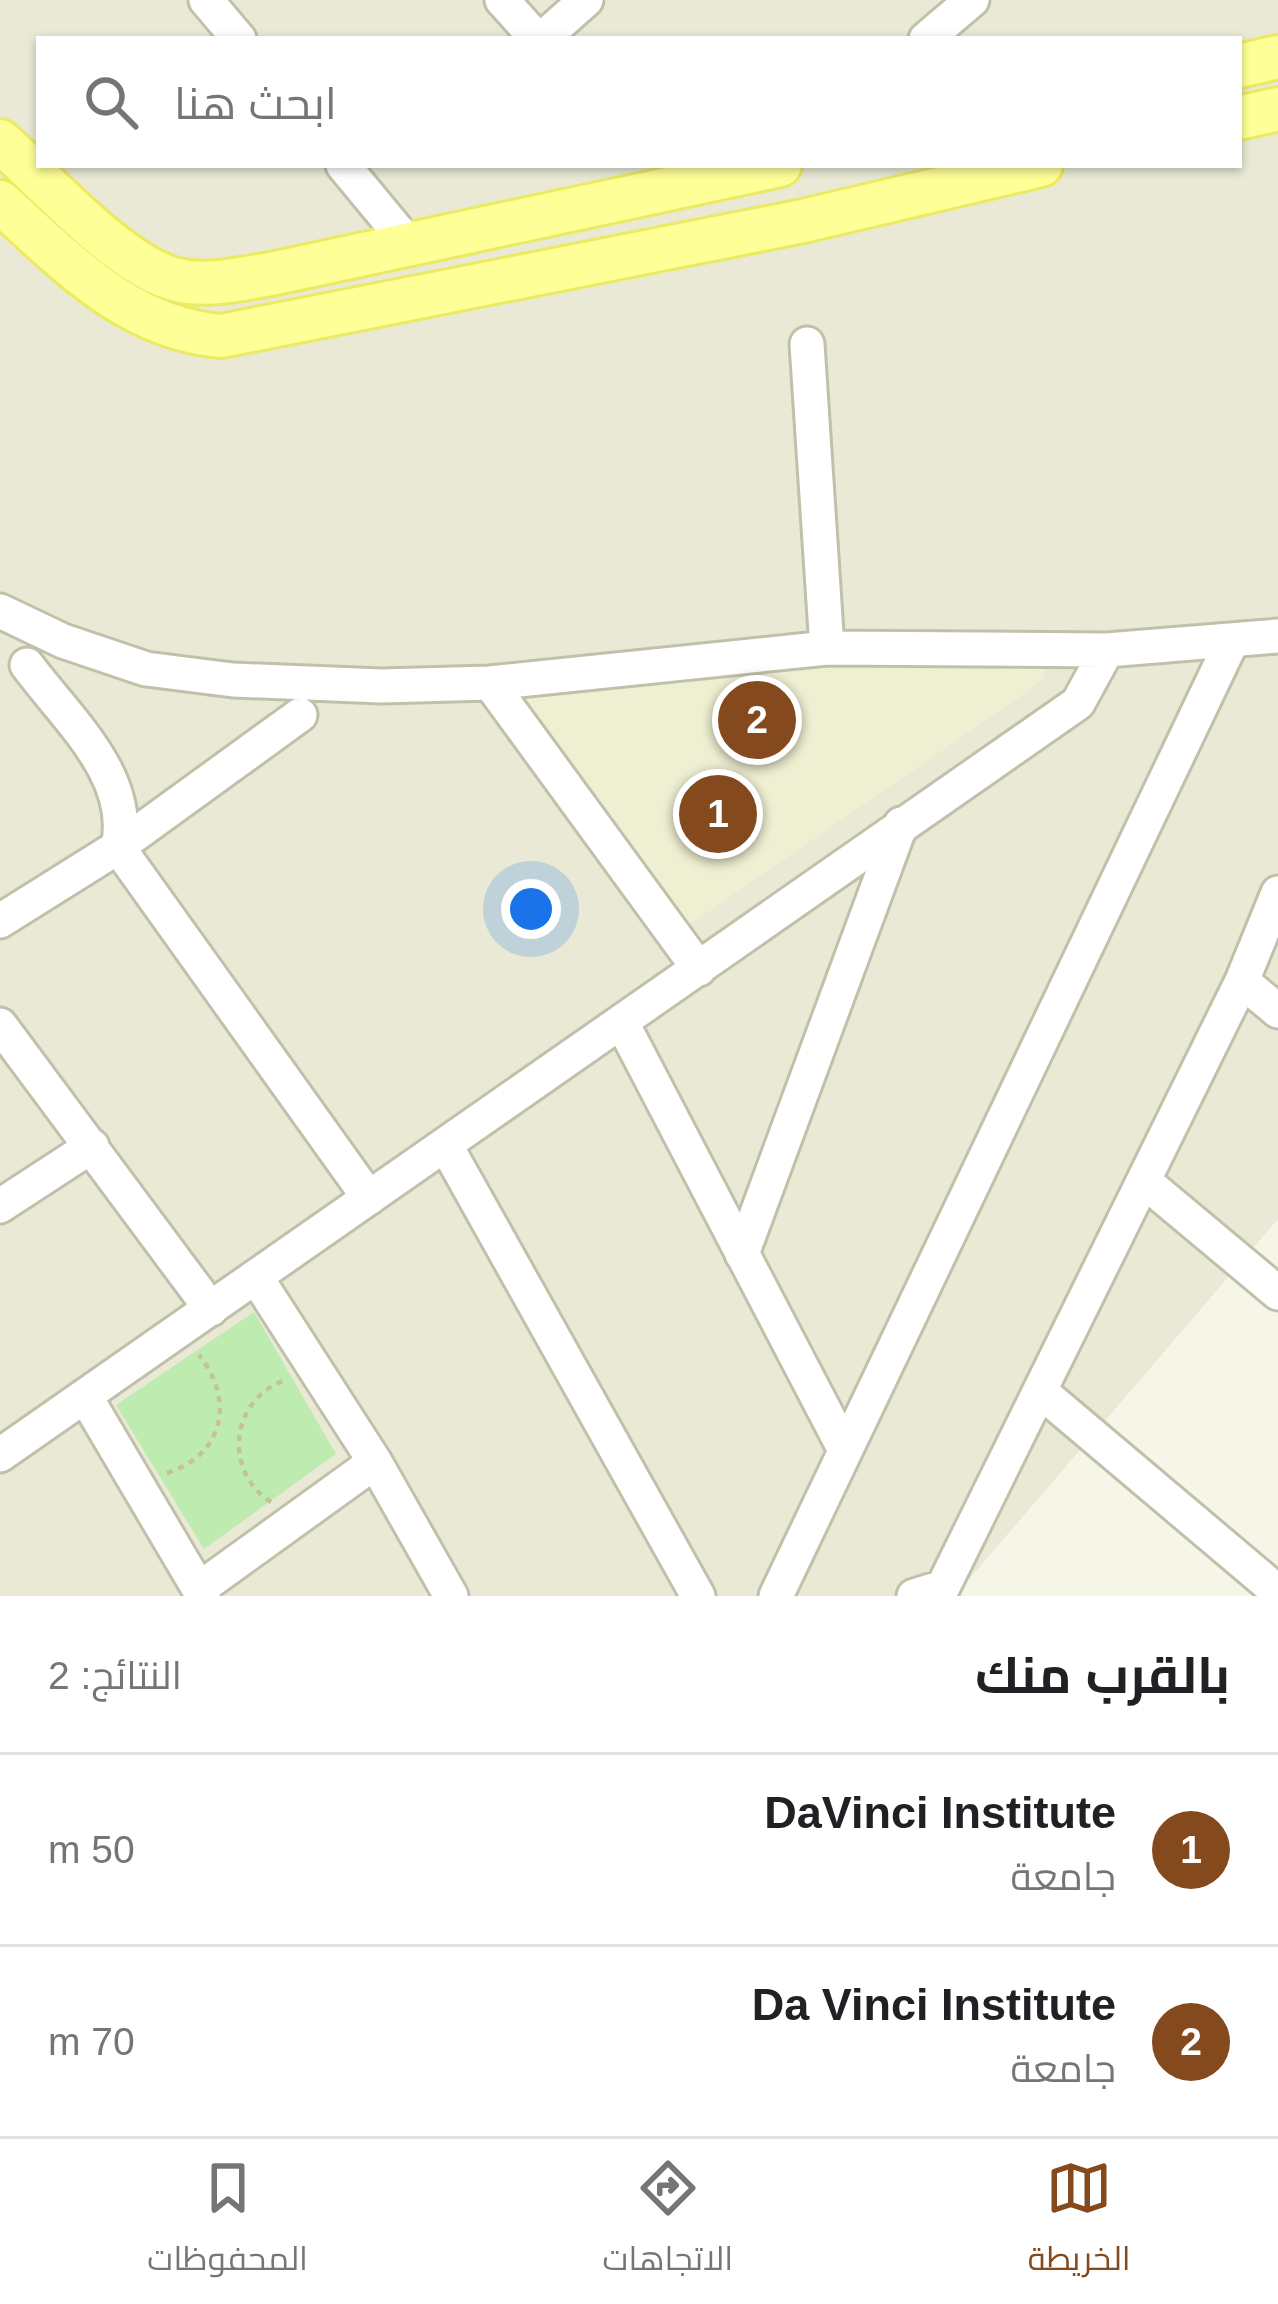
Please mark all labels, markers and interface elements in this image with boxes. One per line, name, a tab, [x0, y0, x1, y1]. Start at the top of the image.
search box	[36, 36, 1242, 168]
icon: search	[78, 69, 144, 135]
text: ابحث هنا	[174, 78, 337, 129]
pin: 2	[718, 675, 796, 765]
pin: 1	[679, 769, 757, 859]
your location	[501, 879, 561, 939]
text: بالقرب منك	[975, 1647, 1230, 1704]
text: النتائج: 2	[48, 1654, 182, 1697]
text: DaVinci Institute	[764, 1787, 1116, 1838]
text: 50 m	[48, 1828, 135, 1871]
text: 1	[1180, 1828, 1202, 1871]
text: جامعة	[1010, 1855, 1116, 1898]
text: Da Vinci Institute	[752, 1979, 1116, 2030]
text: 70 m	[48, 2020, 135, 2063]
text: 2	[1180, 2020, 1202, 2063]
text: جامعة	[1010, 2047, 1116, 2090]
tab: المحفوظات	[147, 2155, 308, 2289]
tab: الاتجاهات	[603, 2155, 733, 2289]
tab: الخريطة	[1028, 2155, 1131, 2289]

